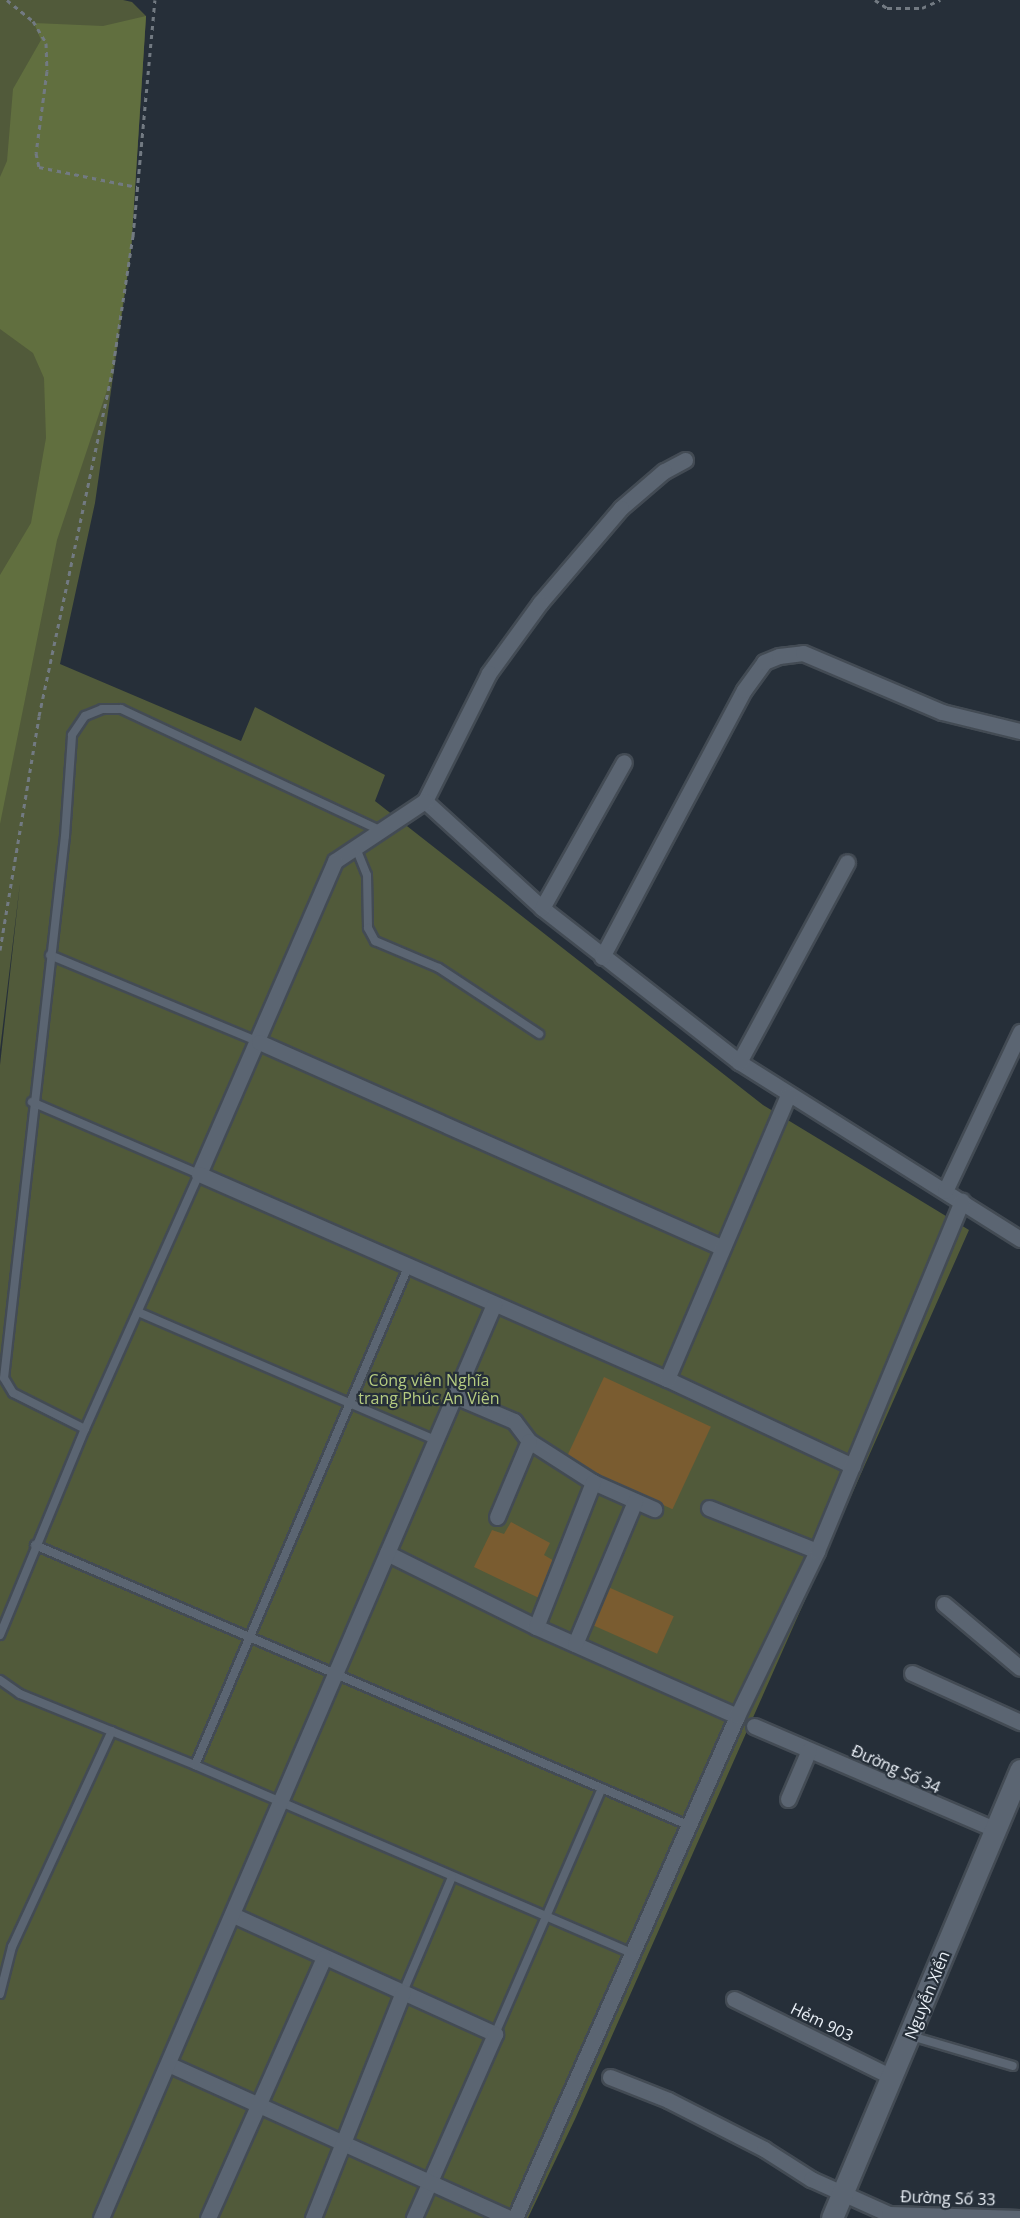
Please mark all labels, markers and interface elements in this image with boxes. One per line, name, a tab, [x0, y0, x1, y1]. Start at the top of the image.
park label: Công viên Nghĩa trang Phúc An Viên	[358, 1370, 500, 1408]
street label: Đường Số 34	[848, 1741, 944, 1797]
street label: Nguyễn Xiển	[901, 1948, 953, 2042]
street label: Hẻm 903	[788, 1999, 856, 2045]
street label: Đường Số 33	[900, 2187, 996, 2209]

